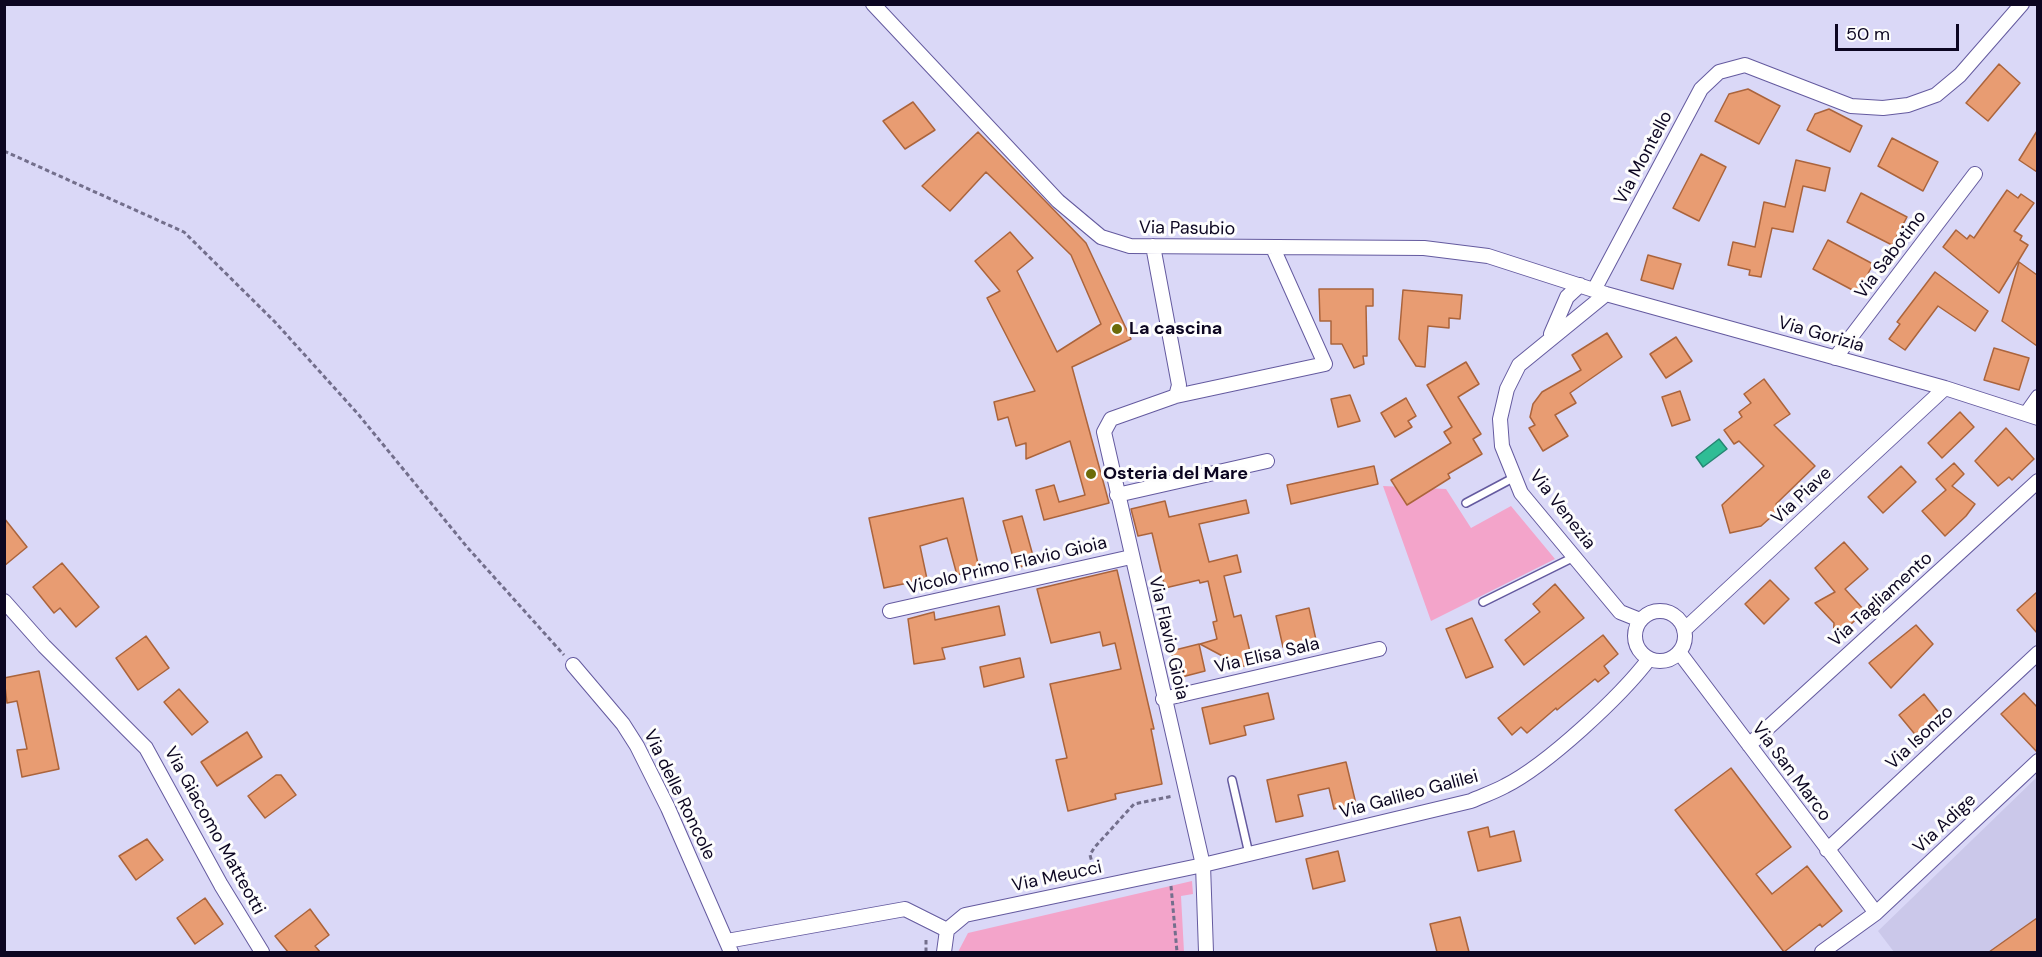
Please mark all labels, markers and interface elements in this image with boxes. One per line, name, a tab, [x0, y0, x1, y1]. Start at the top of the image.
scale bar	[1838, 12, 1962, 50]
text: 50 m	[1846, 22, 1890, 46]
street label: Via Montello	[1610, 108, 1678, 208]
street label: Via Sabotino	[1851, 207, 1931, 303]
street label: Via Pasubio	[1139, 217, 1235, 241]
street label: Via Gorizia	[1775, 312, 1867, 358]
place label: La cascina	[1129, 318, 1222, 340]
marker: La cascina	[1110, 322, 1124, 336]
place label: Osteria del Mare	[1103, 463, 1248, 485]
street label: Via Piave	[1767, 463, 1837, 529]
street label: Via Venezia	[1524, 466, 1600, 554]
marker: Osteria del Mare	[1084, 467, 1098, 481]
street label: Vicolo Primo Flavio Gioia	[905, 532, 1109, 600]
street label: Via Tagliamento	[1825, 548, 1937, 652]
street label: Via Flavio Gioia	[1143, 574, 1193, 702]
street label: Via Elisa Sala	[1212, 633, 1322, 679]
street label: Via Isonzo	[1882, 701, 1958, 775]
street label: Via San Marco	[1747, 718, 1835, 826]
street label: Via delle Roncole	[638, 727, 720, 863]
street label: Via Giacomo Matteotti	[159, 743, 269, 919]
street label: Via Galileo Galilei	[1337, 766, 1481, 824]
street label: Via Adige	[1909, 790, 1981, 858]
street label: Via Meucci	[1010, 857, 1104, 897]

